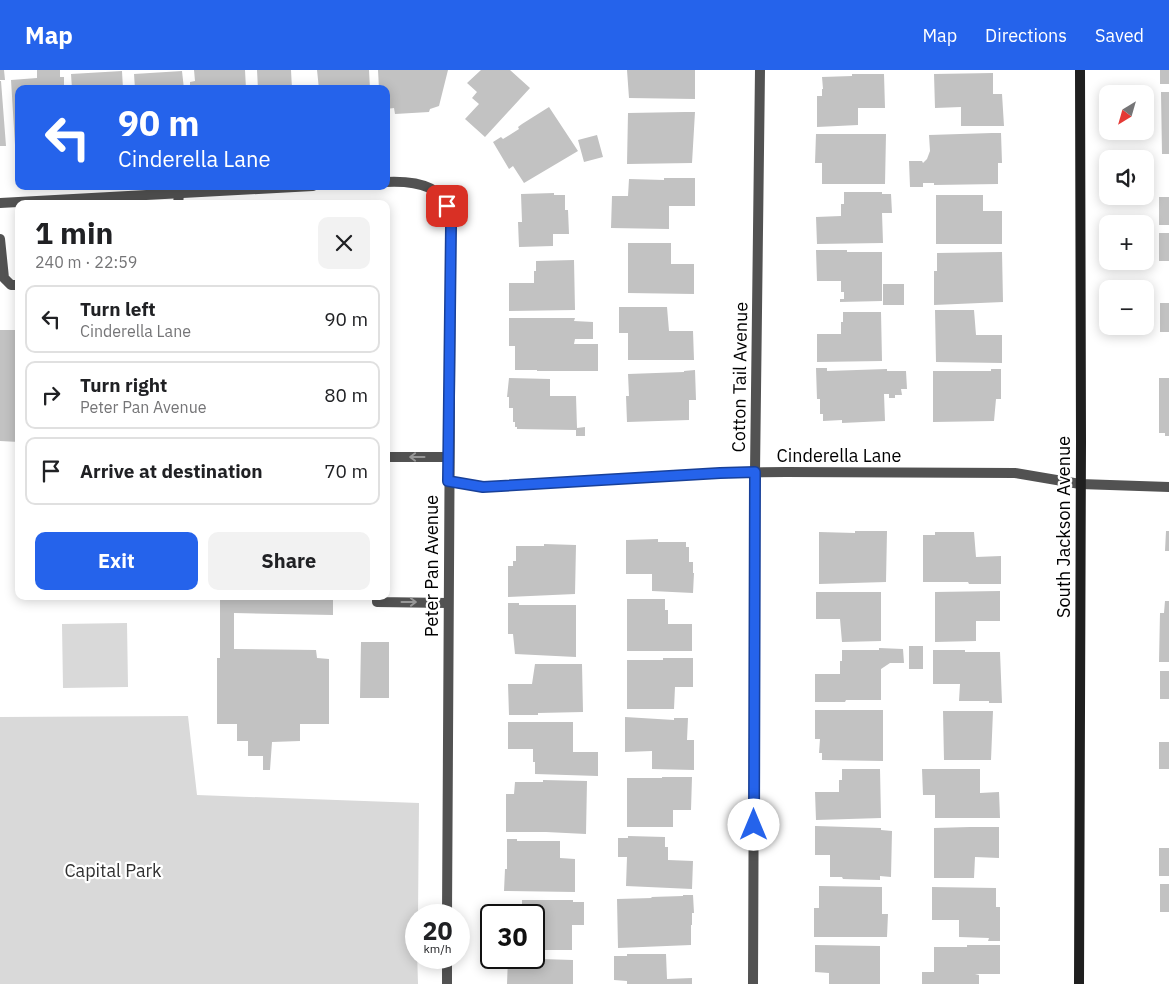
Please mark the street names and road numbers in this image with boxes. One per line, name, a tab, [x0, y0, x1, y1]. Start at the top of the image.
street label: Cotton Tail Avenue	[727, 301, 752, 452]
street label: South Jackson Avenue	[1052, 436, 1075, 618]
street label: Cinderella Lane	[777, 444, 902, 467]
street label: Peter Pan Avenue	[420, 495, 443, 637]

